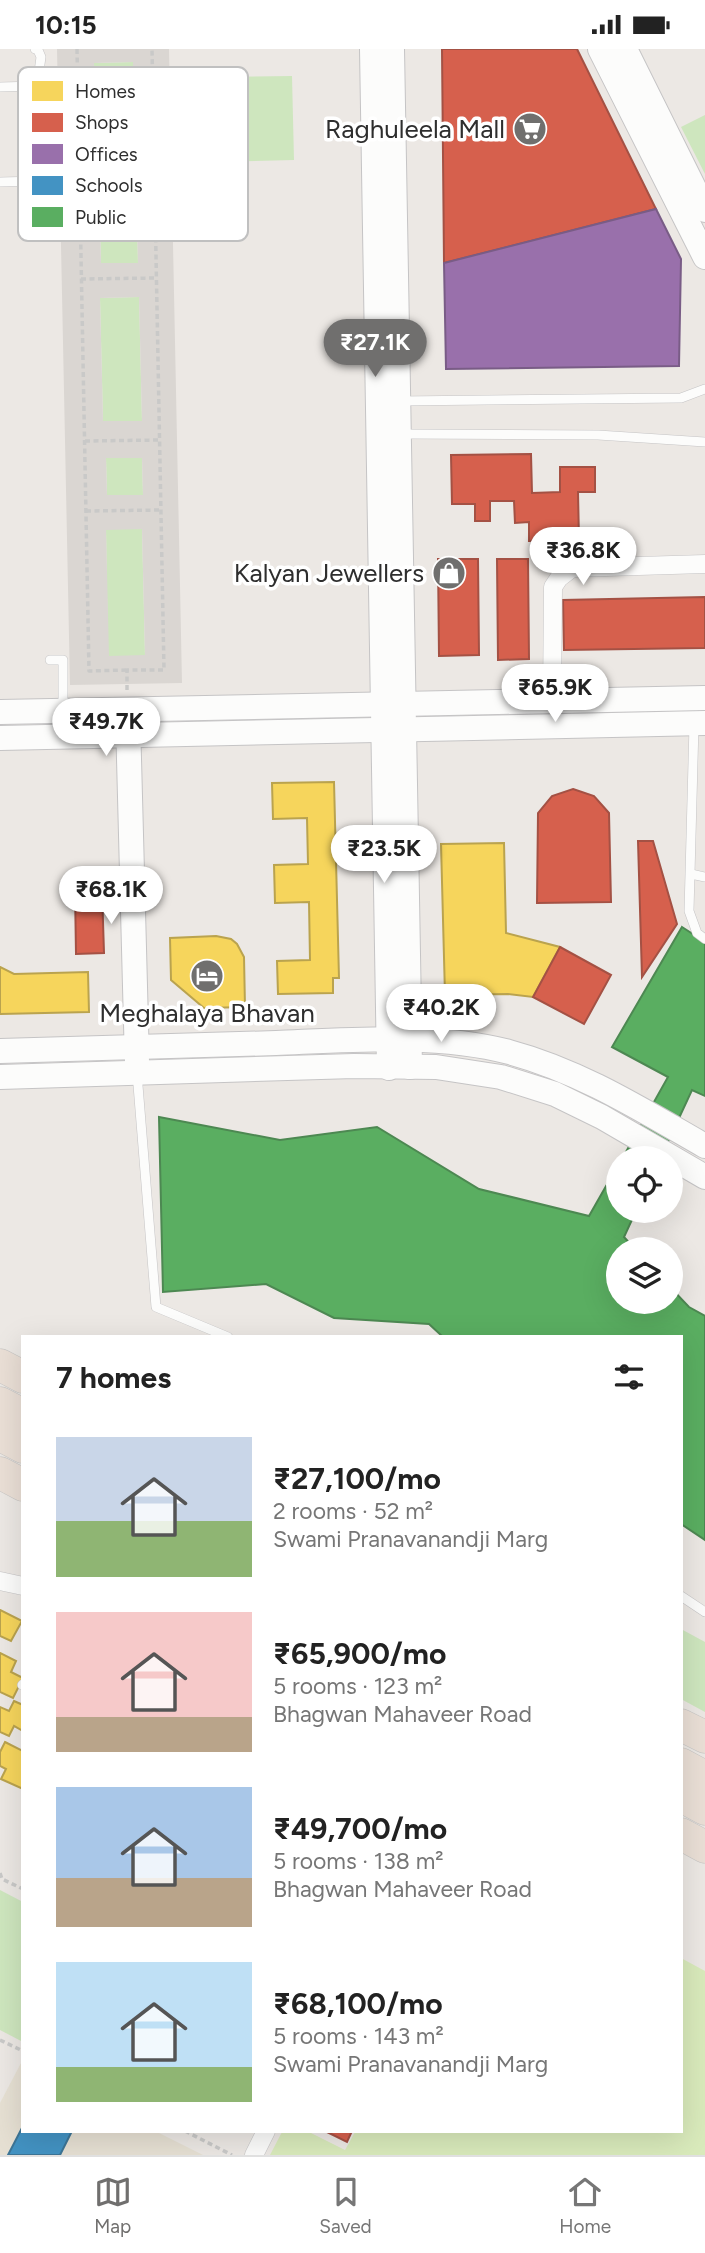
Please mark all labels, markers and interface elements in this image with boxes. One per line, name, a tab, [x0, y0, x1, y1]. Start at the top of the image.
text: 10:15	[35, 9, 97, 41]
legend	[18, 67, 248, 241]
text: Homes	[75, 80, 136, 103]
supermarket icon: Raghuleela Mall	[511, 110, 549, 148]
text: Shops	[75, 111, 129, 134]
place label: Raghuleela Mall	[325, 113, 505, 145]
text: Offices	[75, 143, 138, 166]
text: Schools	[75, 174, 143, 197]
text: Public	[75, 206, 127, 229]
pin: ₹27.1K	[318, 319, 432, 379]
text: ₹27.1K	[340, 328, 410, 356]
pin: ₹36.8K	[526, 527, 640, 587]
text: ₹36.8K	[545, 536, 621, 564]
shop icon: Kalyan Jewellers	[430, 554, 468, 592]
place label: Kalyan Jewellers	[234, 557, 424, 589]
pin: ₹65.9K	[498, 665, 612, 724]
text: ₹65.9K	[518, 673, 592, 701]
pin: ₹49.7K	[49, 699, 163, 758]
text: ₹49.7K	[68, 707, 144, 735]
pin: ₹23.5K	[327, 825, 441, 885]
text: ₹23.5K	[347, 834, 421, 862]
pin: ₹68.1K	[54, 867, 168, 926]
text: ₹68.1K	[75, 875, 147, 903]
hotel icon: Meghalaya Bhavan	[188, 957, 226, 995]
pin: ₹40.2K	[384, 985, 498, 1044]
text: ₹40.2K	[402, 993, 480, 1021]
place label: Meghalaya Bhavan	[99, 997, 315, 1029]
map controls	[606, 1146, 683, 1314]
button: locate	[606, 1146, 683, 1223]
button: layers	[606, 1237, 683, 1314]
icon: filters	[610, 1358, 648, 1396]
text: 7 homes	[56, 1359, 171, 1396]
text: ₹27,100/mo	[273, 1460, 441, 1497]
icon: home	[112, 1465, 196, 1549]
text: 2 rooms · 52 m²	[273, 1497, 433, 1525]
text: Swami Pranavanandji Marg	[273, 1525, 548, 1553]
text: ₹65,900/mo	[273, 1635, 446, 1672]
icon: home	[112, 1640, 196, 1724]
text: 5 rooms · 123 m²	[273, 1672, 442, 1700]
text: Bhagwan Mahaveer Road	[273, 1700, 532, 1728]
text: ₹49,700/mo	[273, 1810, 447, 1847]
icon: home	[112, 1815, 196, 1899]
text: 5 rooms · 138 m²	[273, 1847, 444, 1875]
text: Bhagwan Mahaveer Road	[273, 1875, 532, 1903]
text: ₹68,100/mo	[273, 1985, 443, 2022]
icon: home	[112, 1990, 196, 2074]
text: 5 rooms · 143 m²	[273, 2022, 444, 2050]
text: Swami Pranavanandji Marg	[273, 2050, 548, 2078]
tab: Map	[94, 2173, 132, 2238]
tab: Saved	[319, 2173, 372, 2238]
tab: Home	[559, 2173, 611, 2238]

